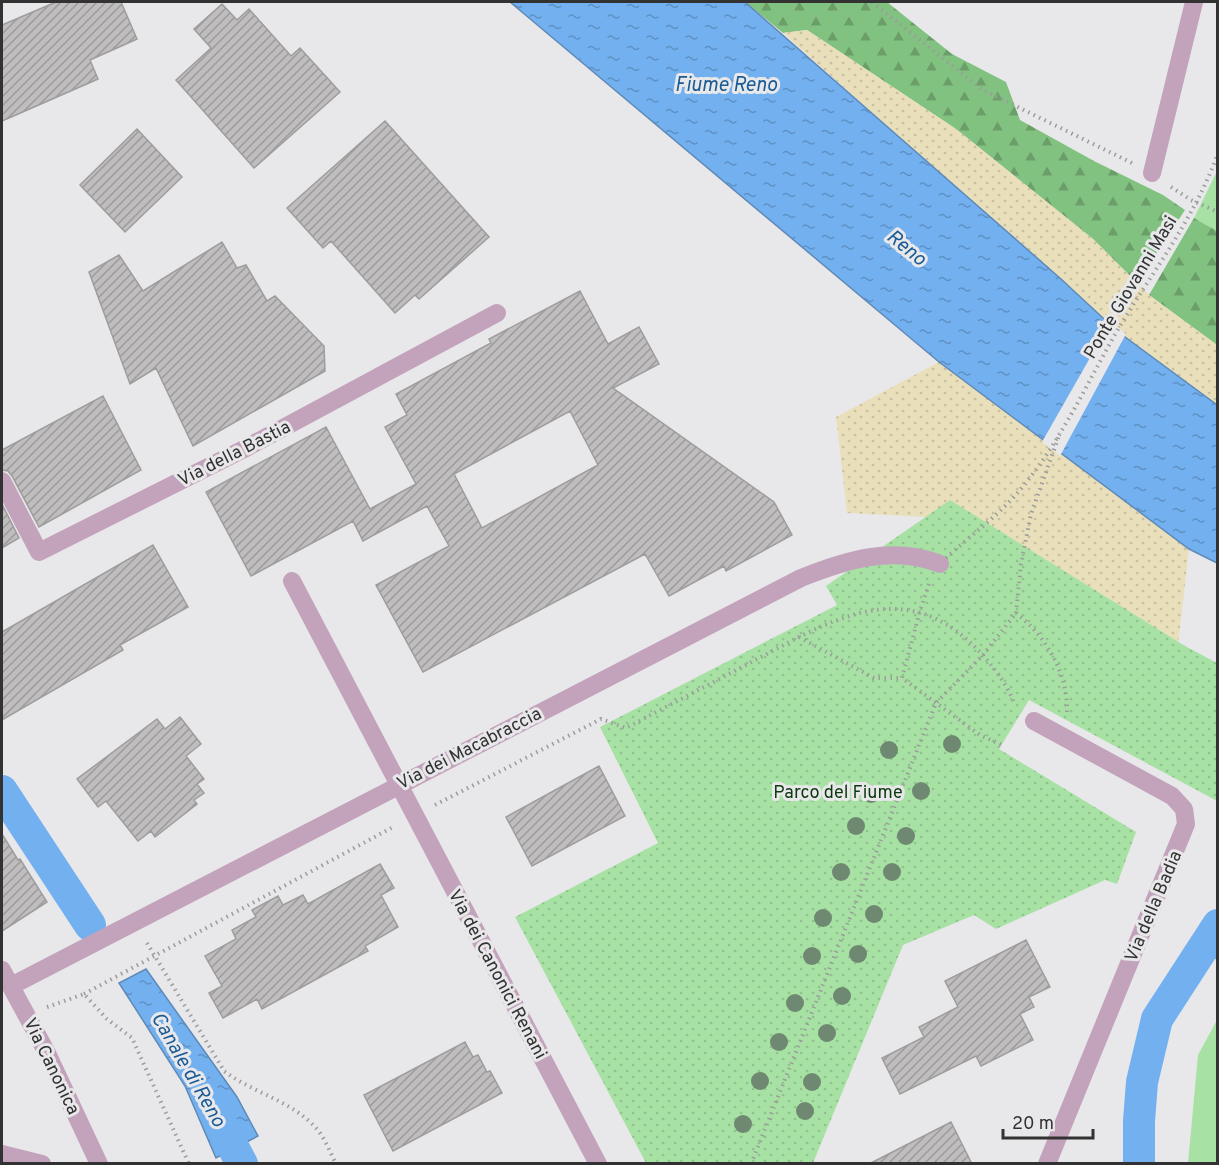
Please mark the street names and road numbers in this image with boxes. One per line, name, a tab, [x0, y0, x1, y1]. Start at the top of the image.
street label: Ponte Giovanni Masi	[1079, 212, 1183, 364]
street label: Via della Bastia	[175, 416, 295, 493]
street label: Via dei Macabraccia	[394, 703, 546, 796]
street label: Via della Badia	[1121, 847, 1188, 966]
street label: Via dei Canonici Renani	[442, 886, 551, 1063]
street label: Via Canonica	[17, 1015, 84, 1119]

